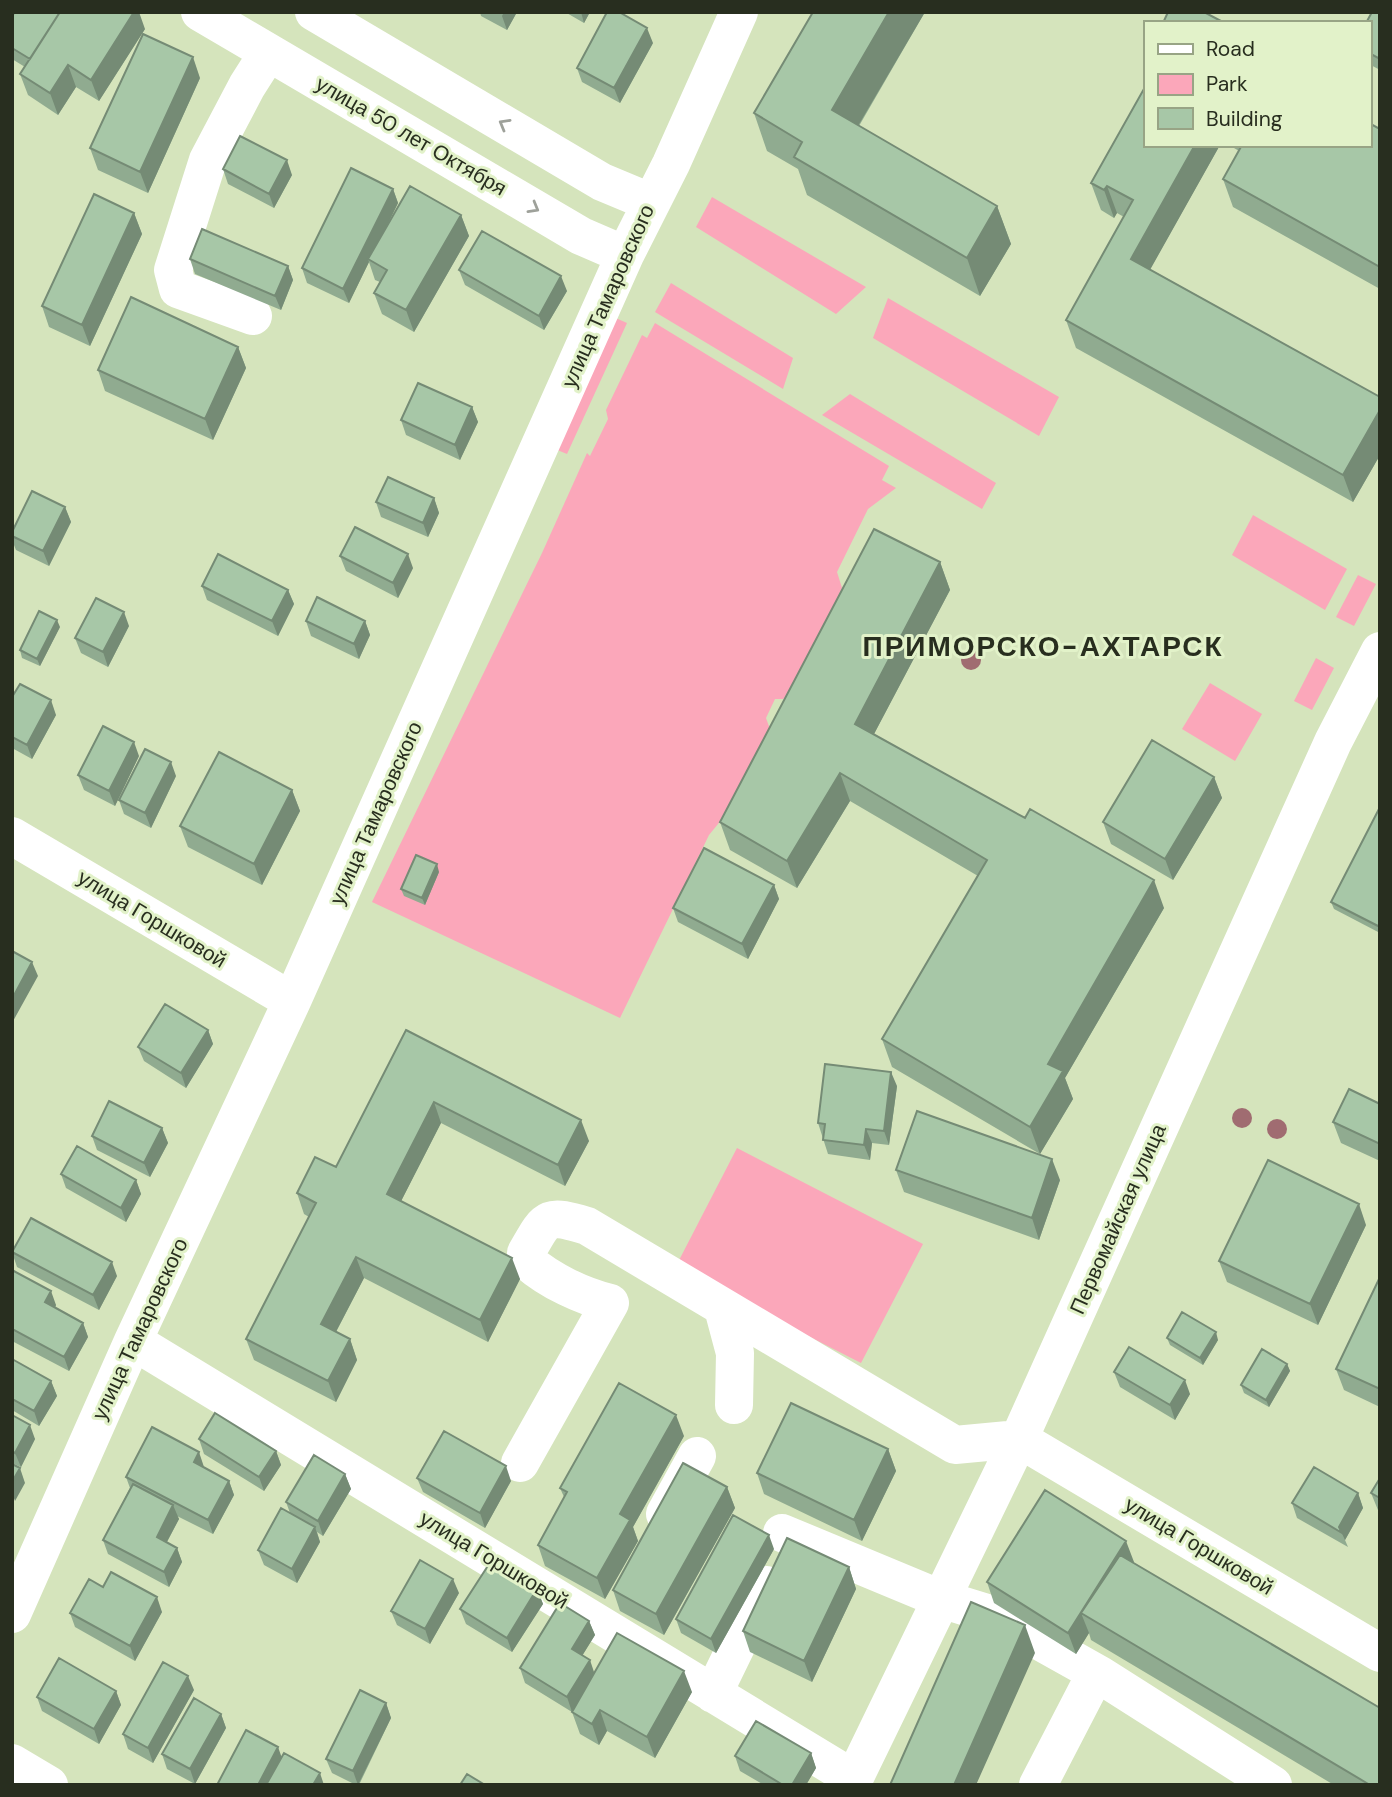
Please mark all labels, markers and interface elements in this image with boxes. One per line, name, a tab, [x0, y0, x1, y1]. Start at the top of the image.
legend	[1144, 21, 1371, 147]
text: Road	[1206, 35, 1255, 63]
street label: улица 50 лет Октября	[310, 70, 512, 202]
text: Park	[1206, 70, 1248, 98]
text: Building	[1206, 105, 1283, 133]
one-way arrow	[498, 119, 511, 132]
one-way arrow	[526, 200, 539, 213]
street label: улица Тамаровского	[555, 200, 661, 392]
district label: ПРИМОРСКО-АХТАРСК	[863, 628, 1223, 665]
street label: улица Тамаровского	[323, 717, 429, 909]
street label: улица Горшковой	[72, 863, 232, 975]
street label: Первомайская улица	[1063, 1119, 1173, 1319]
street label: улица Тамаровского	[86, 1233, 194, 1425]
street label: улица Горшковой	[1119, 1490, 1279, 1602]
street label: улица Горшковой	[414, 1504, 574, 1616]

